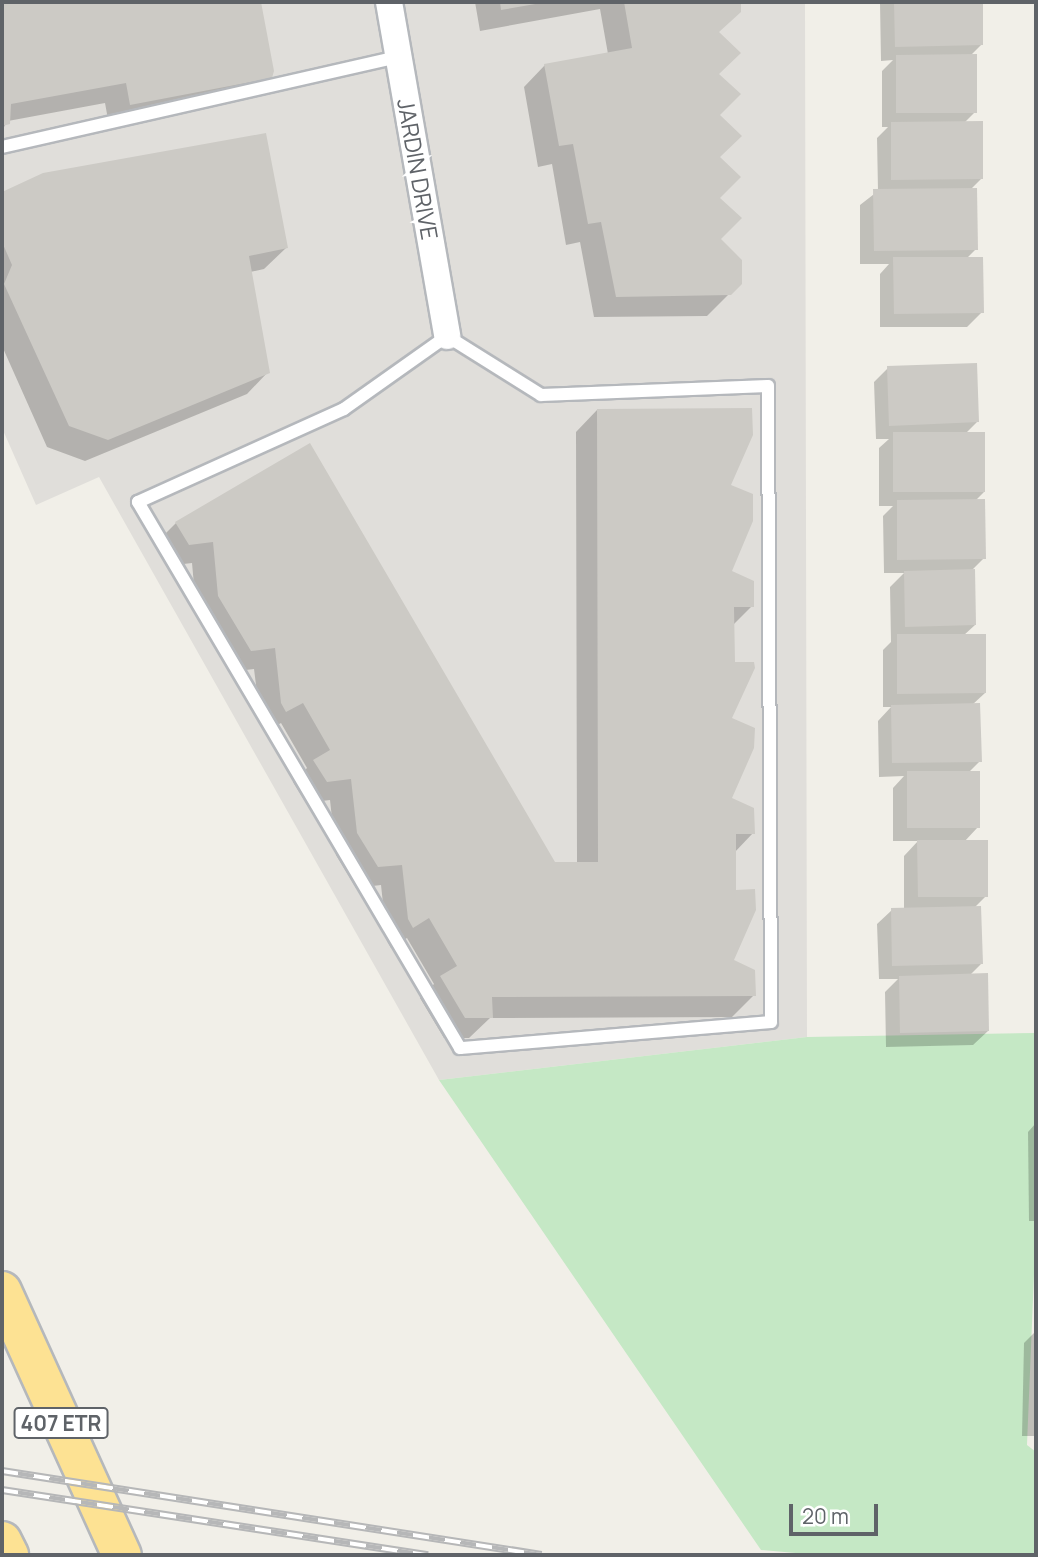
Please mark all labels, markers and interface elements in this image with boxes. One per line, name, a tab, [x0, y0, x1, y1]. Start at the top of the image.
street label: JARDIN DRIVE	[392, 96, 444, 242]
road number: 407 ETR	[12, 1406, 110, 1440]
scale bar	[793, 1490, 882, 1534]
text: 20 m	[802, 1502, 849, 1530]

